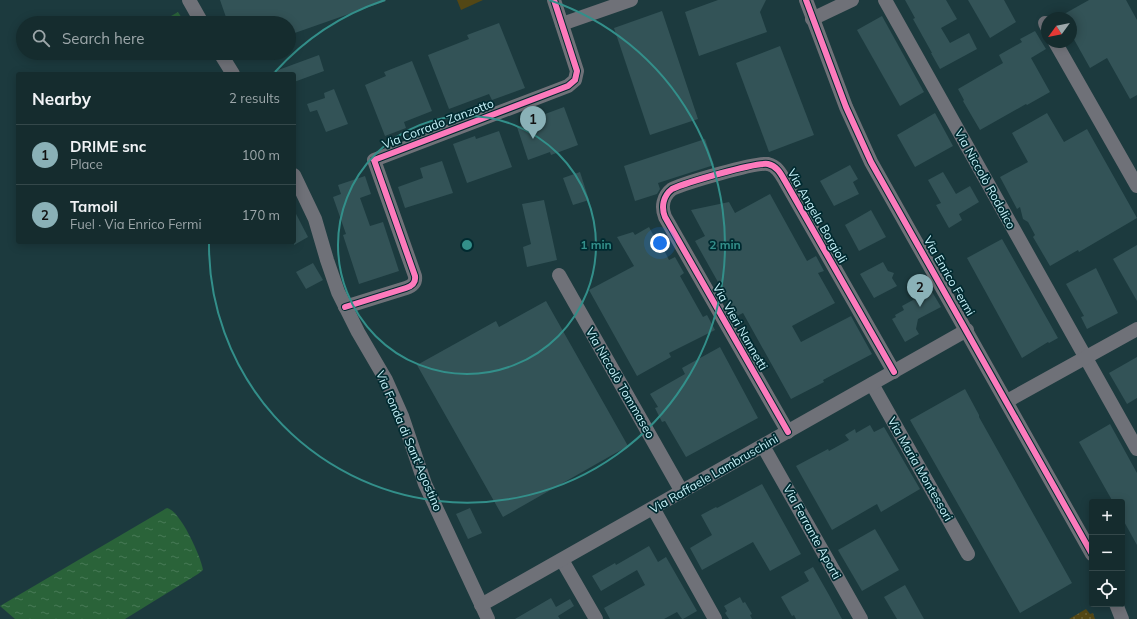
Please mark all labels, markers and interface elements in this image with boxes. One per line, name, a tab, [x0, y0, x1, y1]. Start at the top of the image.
north arrow	[1041, 12, 1077, 48]
search box	[16, 16, 296, 60]
icon: search	[30, 27, 52, 49]
text: Search here	[62, 29, 144, 48]
text: Nearby	[32, 88, 91, 109]
text: 2 results	[229, 90, 280, 106]
street label: Via Corrado Zanzotto	[380, 95, 496, 152]
pin: 1	[520, 106, 546, 139]
street label: Via Niccolò Rodolico	[952, 126, 1019, 232]
text: DRIME snc	[70, 137, 146, 156]
text: 1	[41, 147, 49, 163]
text: 100 m	[242, 147, 280, 163]
text: Place	[70, 156, 103, 172]
street label: Via Angela Borgioli	[784, 166, 851, 266]
text: Tamoil	[70, 197, 118, 216]
text: 2	[41, 207, 49, 223]
text: 170 m	[242, 207, 280, 223]
text: Fuel · Via Enrico Fermi	[70, 216, 202, 232]
your location	[650, 233, 670, 253]
street label: Via Enrico Fermi	[921, 233, 978, 318]
text: 1 min	[580, 237, 612, 252]
text: 2 min	[709, 237, 741, 252]
centre of rings	[460, 238, 474, 252]
pin: 2	[907, 274, 933, 307]
street label: Via Vieri Nannetti	[710, 281, 771, 373]
street label: Via Niccolò Tommaseo	[583, 325, 658, 441]
street label: Via Fonda di Sant'Agostino	[373, 368, 446, 513]
street label: Via Maria Montessori	[885, 414, 956, 523]
street label: Via Raffaele Lambruschini	[647, 431, 781, 516]
street label: Via Ferrante Aporti	[780, 482, 845, 582]
map controls	[1089, 499, 1125, 607]
button: +	[1089, 499, 1125, 535]
button: −	[1089, 535, 1125, 571]
button: locate	[1089, 571, 1125, 607]

